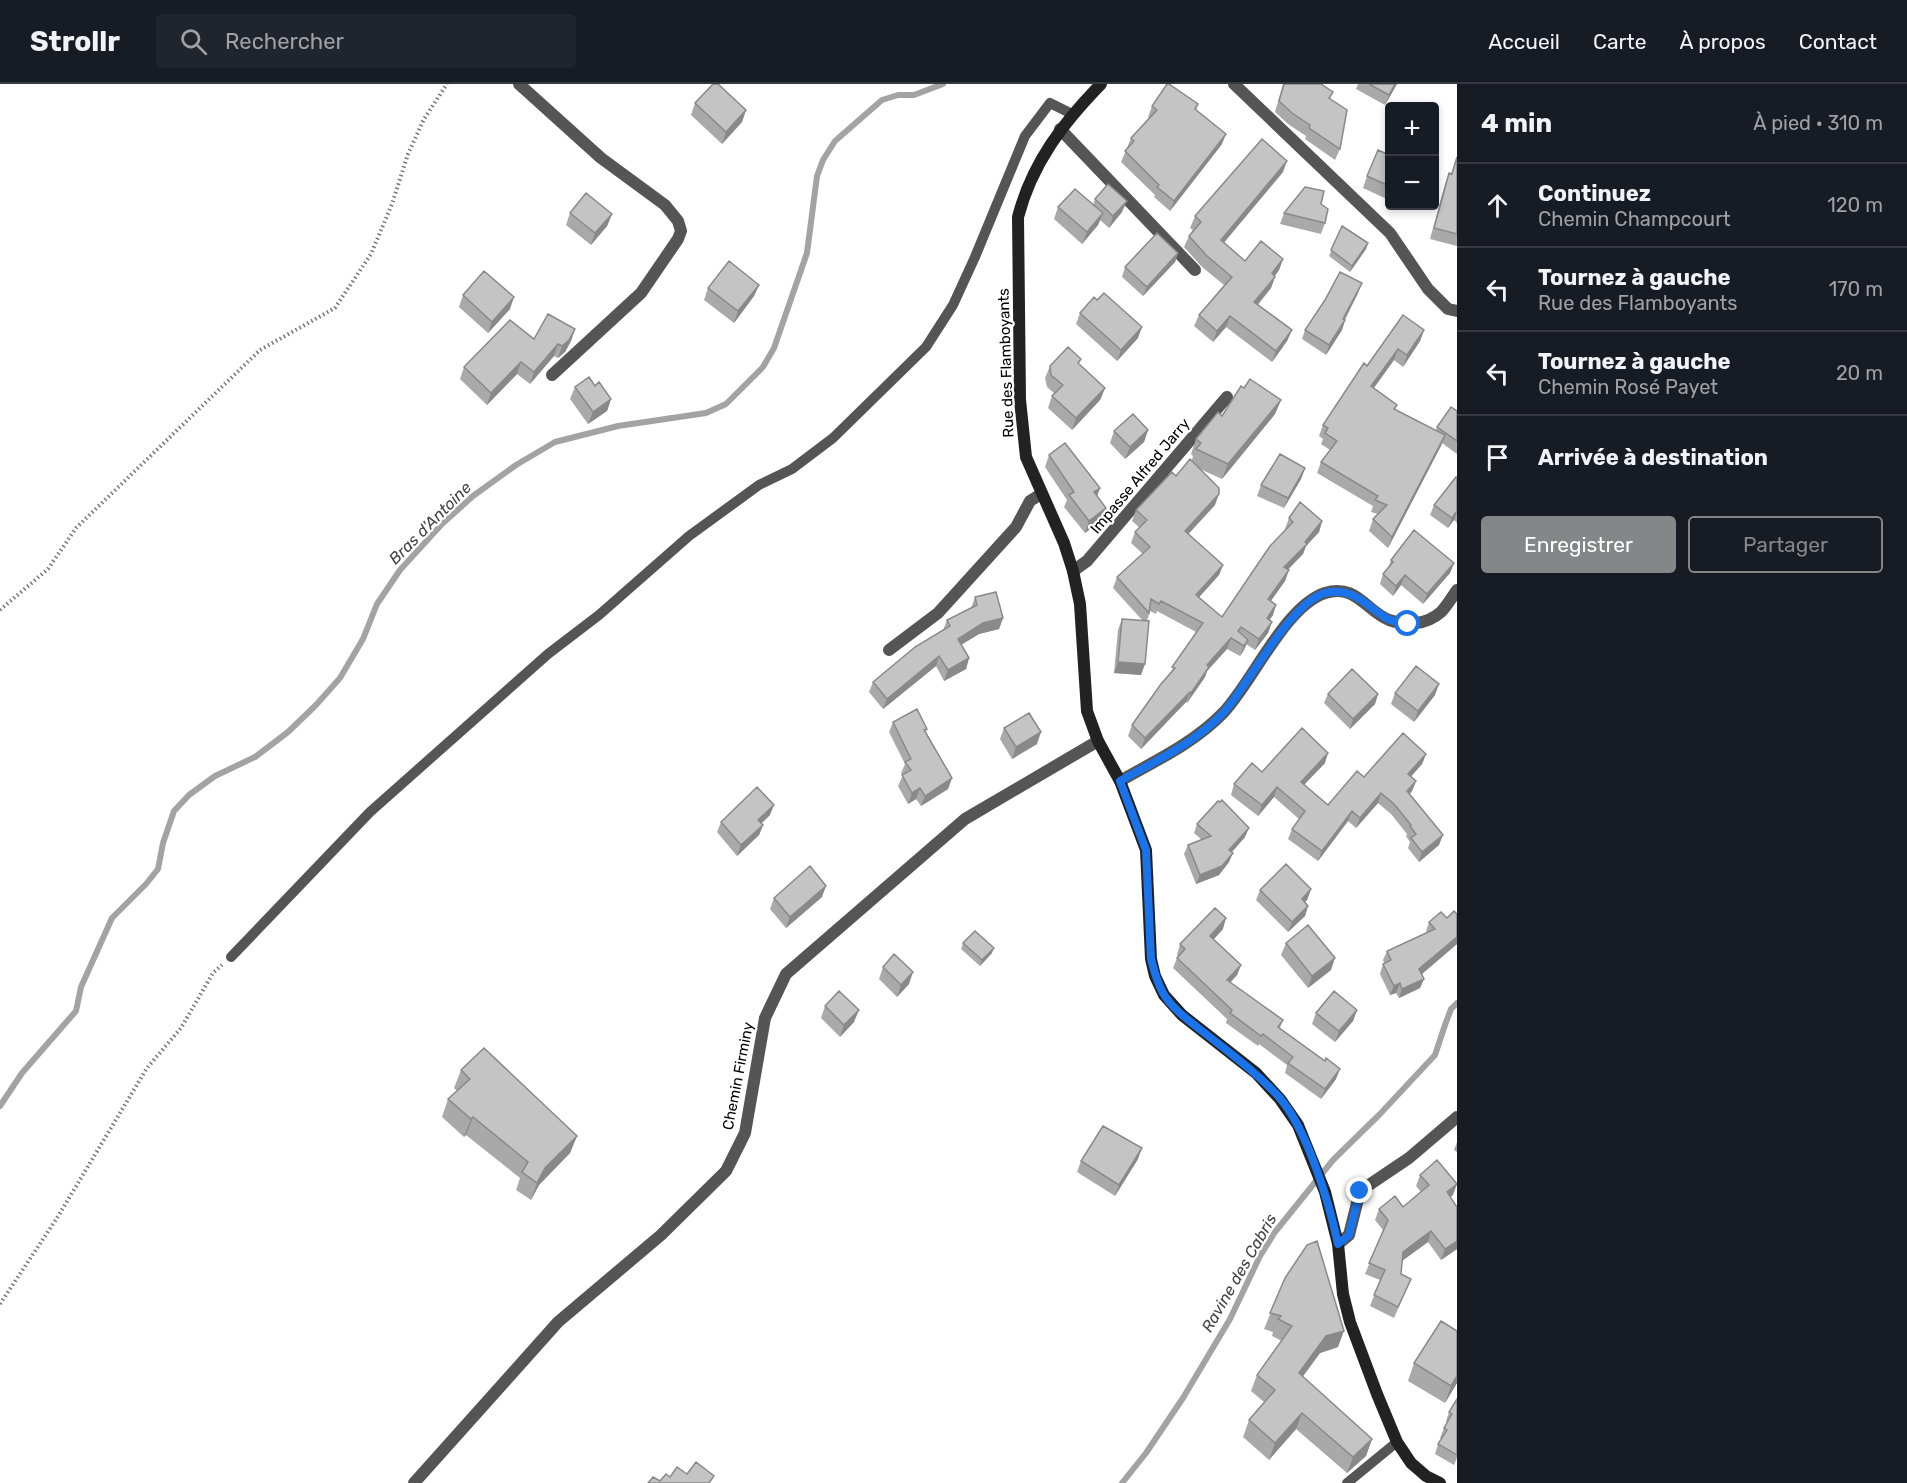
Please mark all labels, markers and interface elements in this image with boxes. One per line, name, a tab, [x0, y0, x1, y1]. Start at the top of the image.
search box	[156, 14, 576, 68]
text: Strollr	[30, 25, 120, 58]
icon: search	[177, 25, 210, 58]
text: Rechercher	[225, 28, 344, 55]
text: Accueil	[1488, 29, 1560, 54]
text: Carte	[1593, 29, 1646, 54]
text: À propos	[1679, 29, 1766, 54]
text: Contact	[1799, 29, 1877, 54]
map controls	[1385, 102, 1439, 210]
button: +	[1385, 102, 1439, 156]
text: 4 min	[1481, 108, 1552, 139]
text: À pied · 310 m	[1753, 111, 1883, 135]
button: −	[1385, 156, 1439, 210]
text: Continuez	[1538, 180, 1651, 207]
icon: ahead	[1481, 189, 1514, 222]
text: 120 m	[1827, 193, 1883, 217]
text: Chemin Champcourt	[1538, 207, 1731, 231]
text: Tournez à gauche	[1538, 264, 1731, 291]
icon: left	[1481, 273, 1514, 306]
text: 170 m	[1829, 277, 1883, 301]
street label: Rue des Flamboyants	[994, 288, 1018, 438]
text: Rue des Flamboyants	[1538, 291, 1737, 315]
text: Tournez à gauche	[1538, 348, 1731, 375]
icon: left	[1481, 357, 1514, 390]
text: 20 m	[1836, 361, 1883, 385]
text: Chemin Rosé Payet	[1538, 375, 1718, 399]
street label: Impasse Alfred Jarry	[1086, 415, 1194, 537]
icon: arrive	[1481, 441, 1514, 474]
text: Arrivée à destination	[1538, 444, 1768, 471]
water label: Bras d'Antoine	[385, 478, 475, 568]
button: Enregistrer	[1481, 516, 1676, 573]
button: Partager	[1688, 516, 1883, 573]
route start	[1394, 610, 1420, 636]
street label: Chemin Firminy	[719, 1021, 757, 1131]
route end	[1346, 1177, 1372, 1203]
water label: Ravine des Cabris	[1197, 1210, 1281, 1336]

